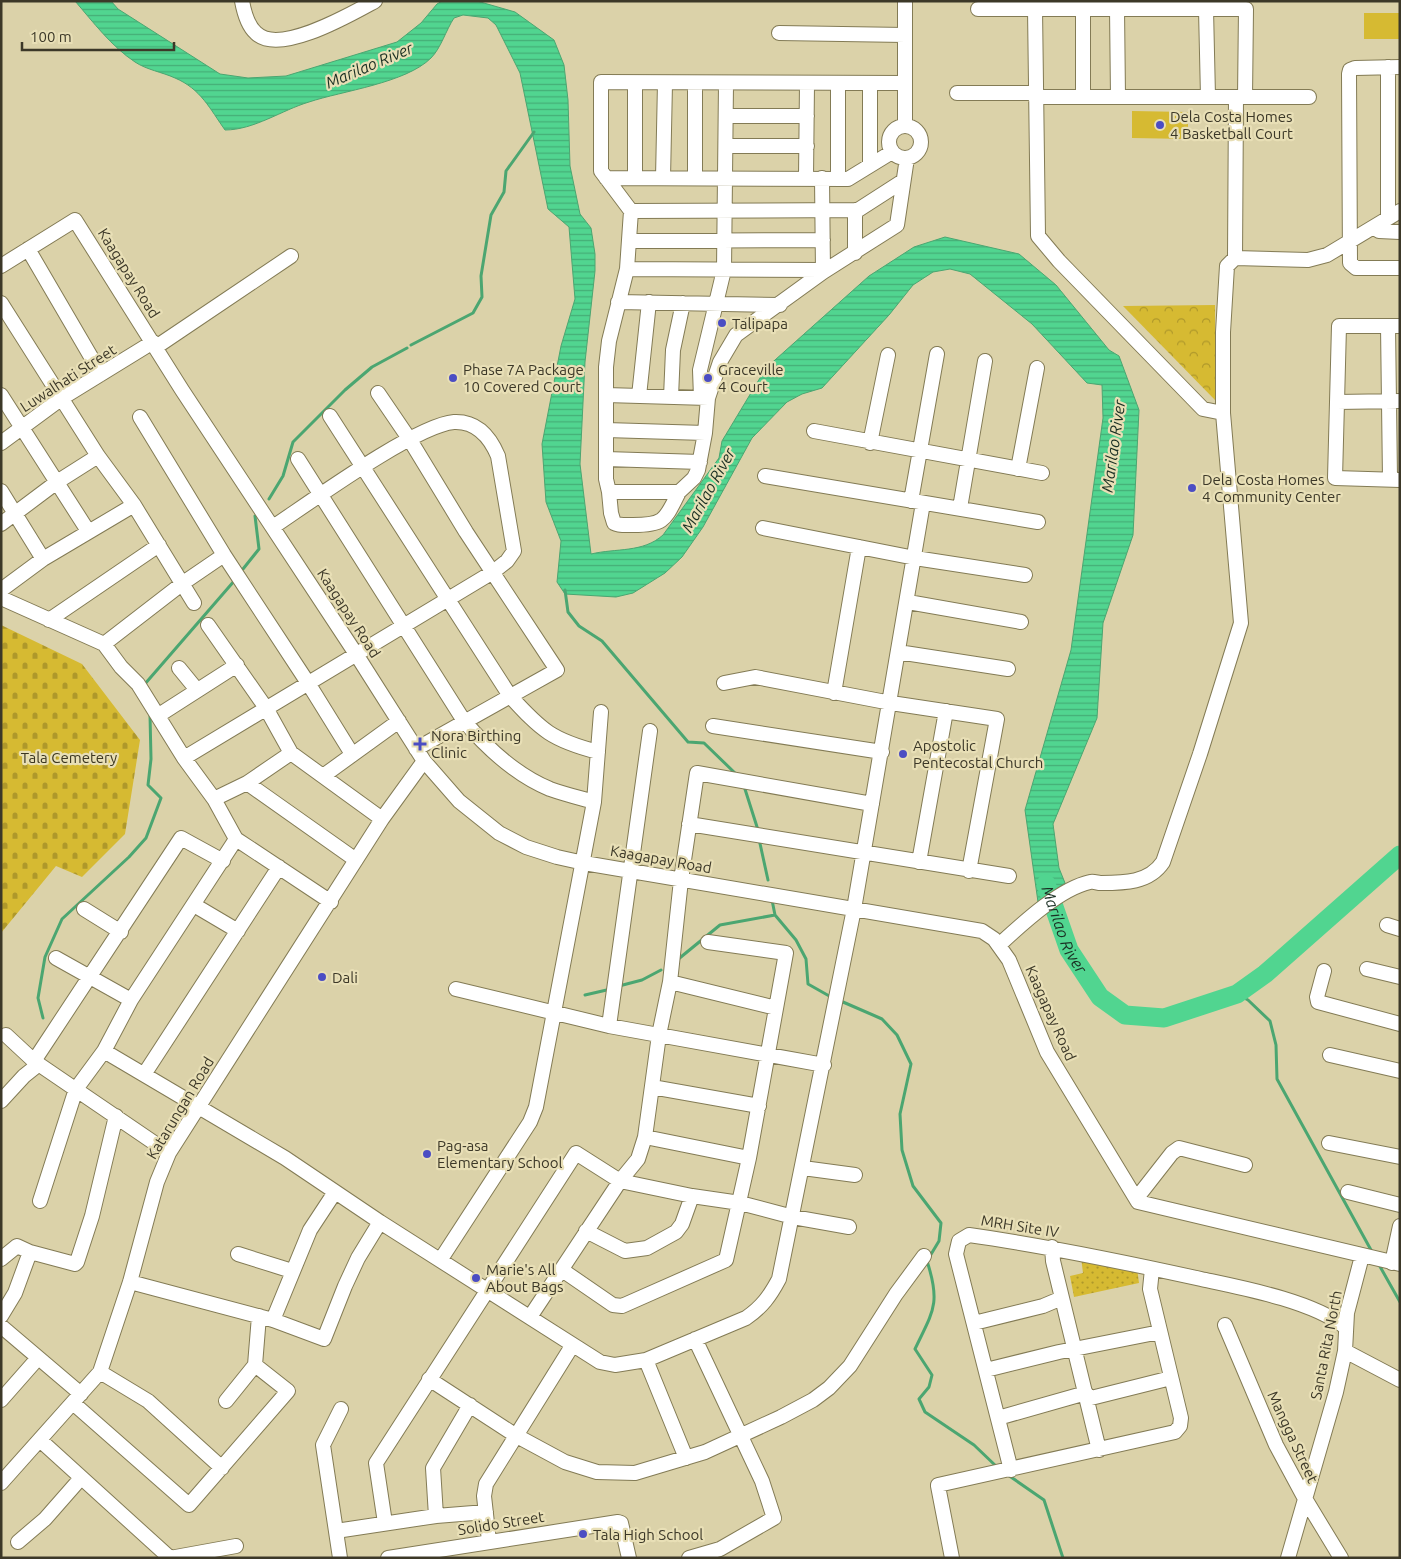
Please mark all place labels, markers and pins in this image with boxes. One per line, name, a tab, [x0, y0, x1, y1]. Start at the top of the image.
place label: Dela Costa Homes 4 Basketball Court	[1170, 108, 1293, 142]
marker: Dela Costa Homes 4 Basketball Court	[1154, 119, 1166, 131]
place label: Talipapa	[732, 315, 788, 332]
marker: Talipapa	[716, 317, 728, 329]
place label: Phase 7A Package 10 Covered Court	[463, 361, 584, 395]
place label: Graceville 4 Court	[718, 361, 784, 395]
marker: Phase 7A Package 10 Covered Court	[447, 372, 459, 384]
marker: Graceville 4 Court	[702, 372, 714, 384]
place label: Dela Costa Homes 4 Community Center	[1202, 471, 1341, 505]
marker: Dela Costa Homes 4 Community Center	[1186, 482, 1198, 494]
place label: Nora Birthing Clinic	[431, 727, 521, 761]
marker: Nora Birthing Clinic	[413, 737, 427, 751]
place label: Apostolic Pentecostal Church	[913, 737, 1043, 771]
marker: Apostolic Pentecostal Church	[897, 748, 909, 760]
place label: Dali	[332, 969, 358, 986]
marker: Dali	[316, 971, 328, 983]
place label: Pag-asa Elementary School	[437, 1137, 563, 1171]
marker: Pag-asa Elementary School	[421, 1148, 433, 1160]
place label: Marie's All About Bags	[486, 1261, 564, 1295]
marker: Marie's All About Bags	[470, 1272, 482, 1284]
place label: Tala High School	[593, 1526, 703, 1543]
marker: Tala High School	[577, 1528, 589, 1540]

